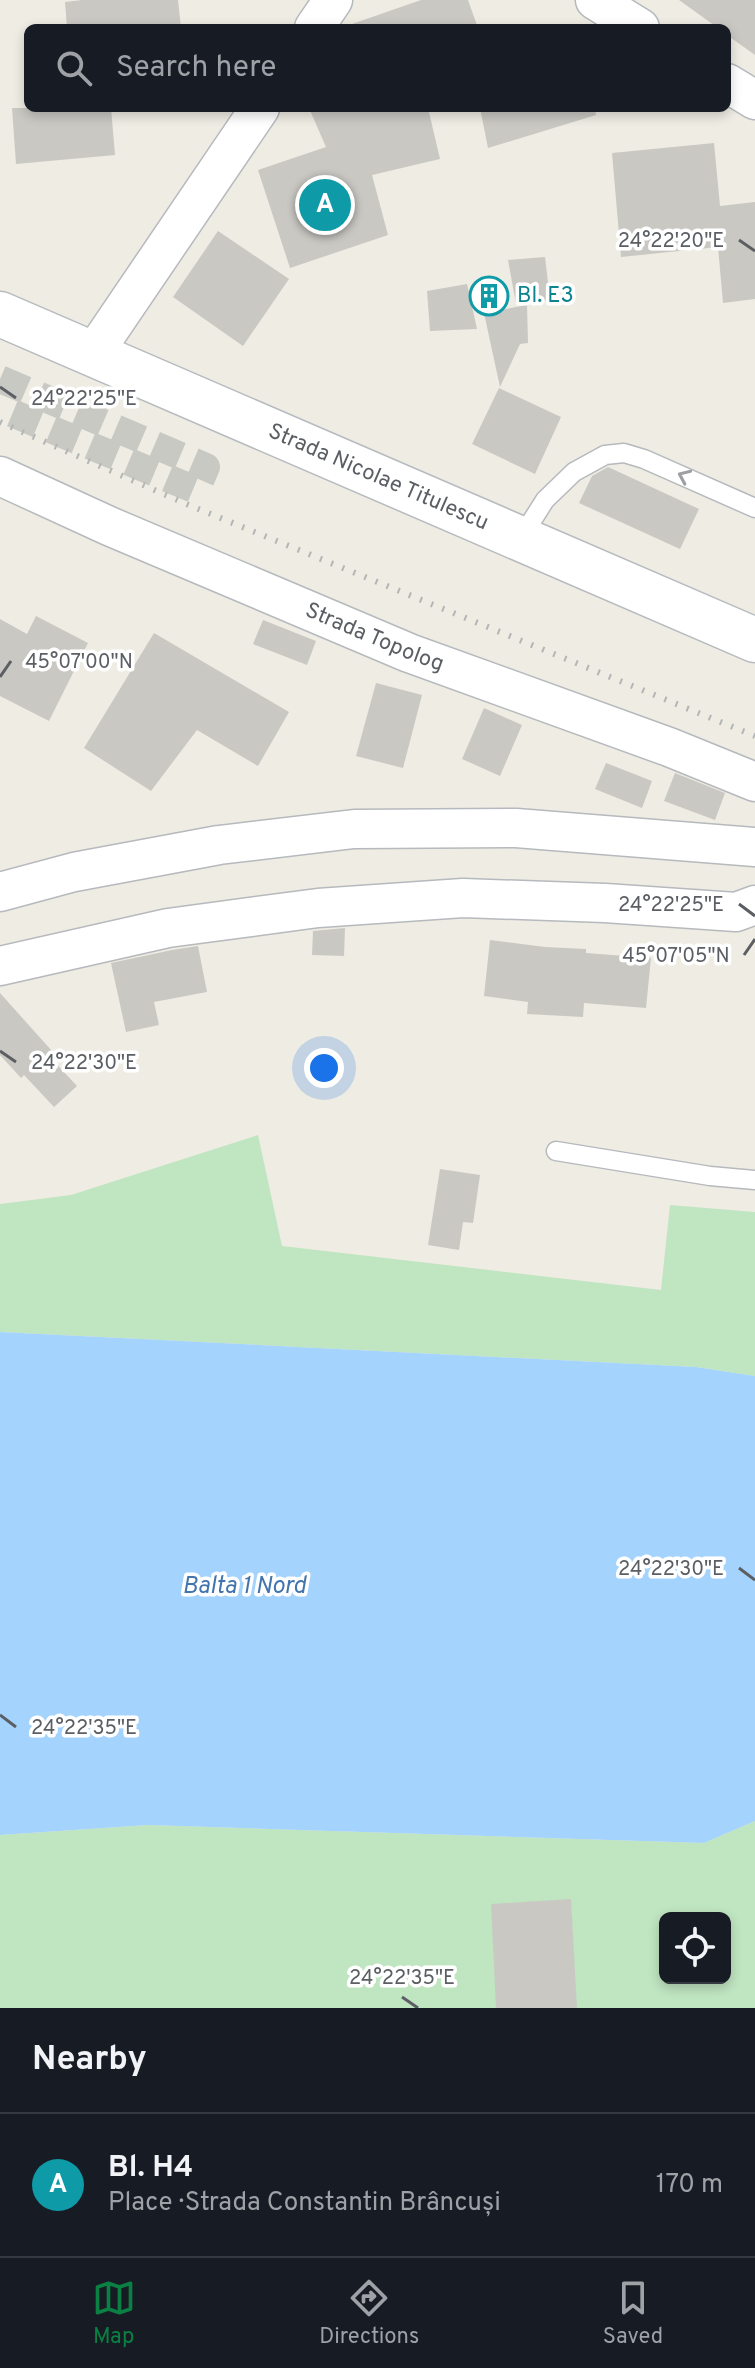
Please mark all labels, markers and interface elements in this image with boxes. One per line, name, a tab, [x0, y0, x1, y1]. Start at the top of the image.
search box	[24, 24, 731, 112]
icon: search	[52, 46, 96, 90]
text: Search here	[116, 50, 276, 87]
pin: A	[299, 175, 351, 235]
text: 24°22'20"E	[618, 229, 724, 255]
building icon: Bl. E3	[468, 275, 510, 317]
place label: Bl. E3	[517, 283, 574, 310]
text: 24°22'25"E	[31, 387, 137, 413]
street label: Strada Nicolae Titulescu	[264, 418, 493, 537]
one-way arrow	[678, 470, 692, 486]
street label: Strada Topolog	[301, 597, 448, 678]
text: 45°07'00"N	[25, 650, 133, 676]
text: 24°22'25"E	[618, 893, 724, 919]
text: 45°07'05"N	[622, 944, 730, 970]
your location	[304, 1048, 344, 1088]
text: 24°22'30"E	[31, 1051, 137, 1077]
text: 24°22'30"E	[618, 1557, 724, 1583]
water label: Balta 1 Nord	[182, 1572, 308, 1602]
text: 24°22'35"E	[31, 1716, 137, 1742]
map controls	[659, 1912, 731, 1984]
button: locate	[659, 1912, 731, 1984]
text: 24°22'35"E	[349, 1966, 455, 1992]
text: Nearby	[32, 2039, 147, 2082]
text: Bl. H4	[108, 2150, 193, 2187]
text: A	[49, 2169, 67, 2202]
text: 170 m	[656, 2169, 723, 2202]
text: Place · Strada Constantin Brâncuși	[108, 2187, 501, 2220]
tab: Map	[92, 2276, 136, 2351]
tab: Directions	[319, 2276, 419, 2351]
tab: Saved	[603, 2276, 663, 2351]

